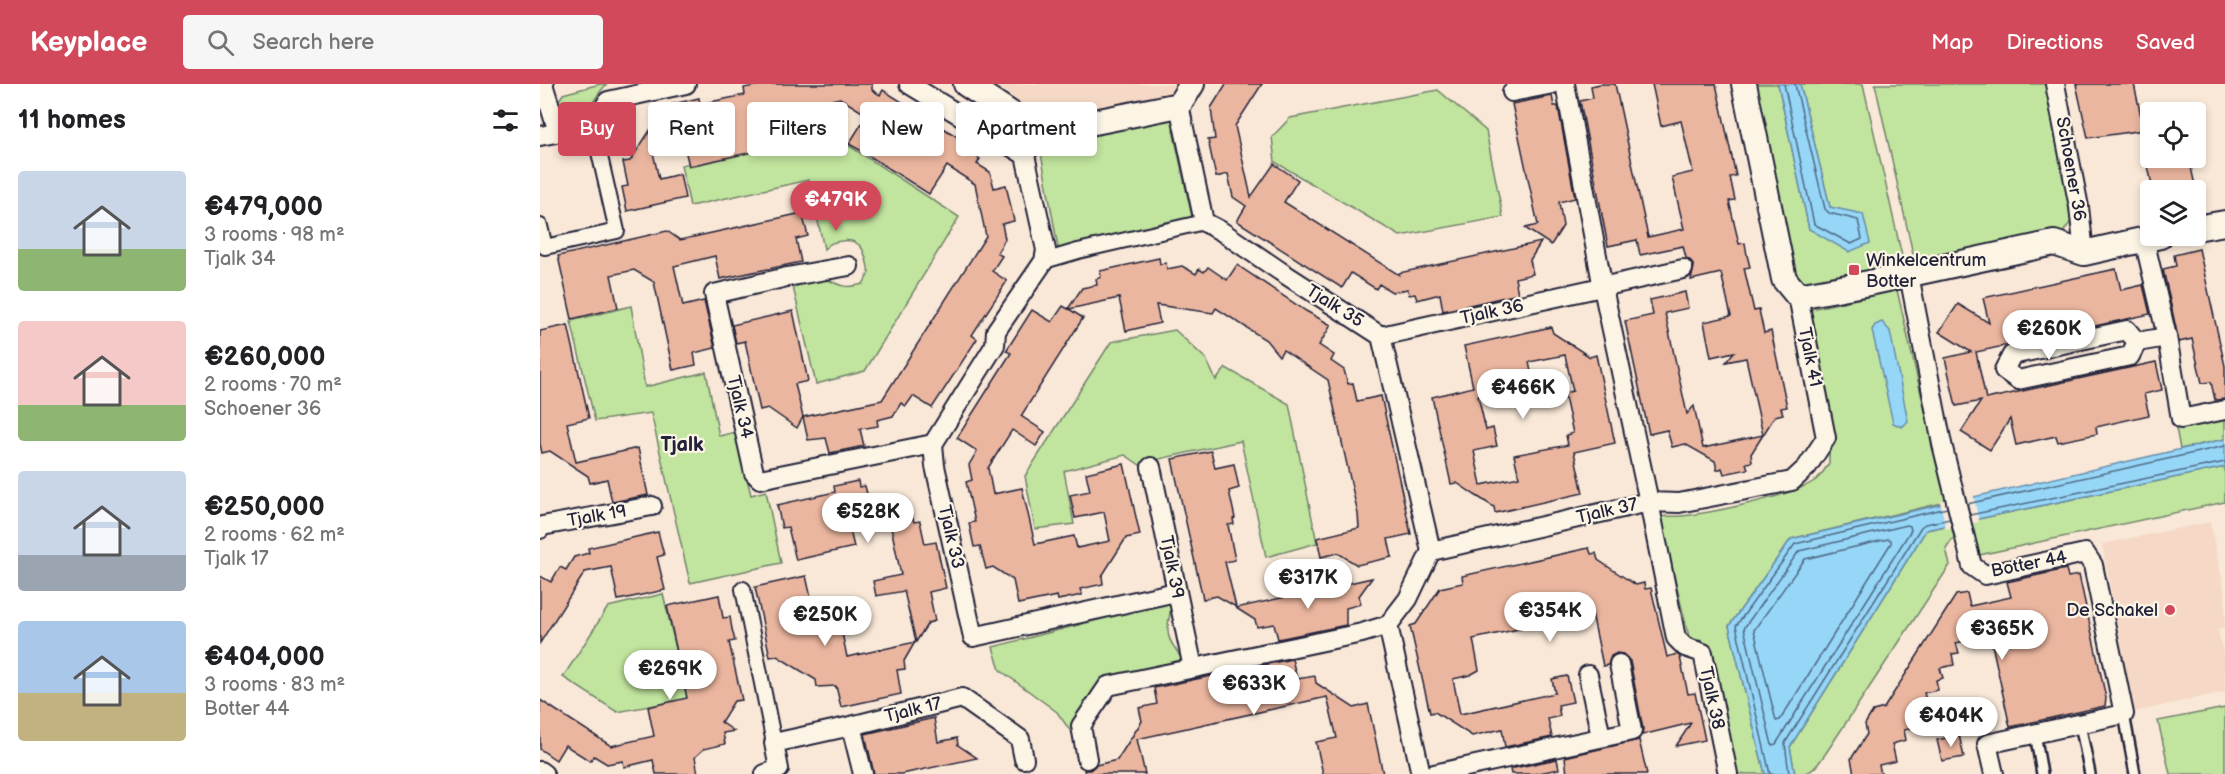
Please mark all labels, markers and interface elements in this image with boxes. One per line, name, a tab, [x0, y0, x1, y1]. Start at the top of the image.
search box	[183, 15, 603, 69]
text: Keyplace	[30, 26, 147, 59]
icon: search	[204, 26, 237, 59]
text: Search here	[252, 29, 374, 56]
text: Map	[1931, 30, 1974, 55]
text: Directions	[2007, 30, 2103, 55]
text: Saved	[2136, 30, 2195, 55]
chip: Buy	[558, 102, 636, 156]
chip: Rent	[648, 102, 735, 156]
chip: Filters	[747, 102, 848, 156]
chip: New	[860, 102, 944, 156]
chip: Apartment	[956, 102, 1097, 156]
map controls	[2140, 102, 2206, 246]
button: locate	[2140, 102, 2206, 168]
icon: filters	[489, 104, 522, 137]
text: 11 homes	[18, 105, 126, 136]
street label: Schoener 36	[2051, 115, 2091, 223]
button: layers	[2140, 180, 2206, 246]
pin: €479K	[794, 181, 878, 232]
text: €479K	[804, 188, 868, 212]
text: €479,000	[204, 192, 323, 223]
icon: home	[66, 195, 138, 267]
text: 3 rooms · 98 m²	[204, 223, 345, 247]
text: Tjalk 34	[204, 247, 275, 271]
place label: Winkelcentrum Botter	[1866, 250, 1986, 292]
marker: Winkelcentrum Botter	[1847, 263, 1861, 277]
street label: Tjalk 35	[1302, 280, 1368, 332]
street label: Tjalk 36	[1458, 295, 1526, 329]
pin: €260K	[2007, 310, 2091, 361]
text: €260K	[2016, 317, 2082, 341]
street label: Tjalk 41	[1794, 325, 1826, 389]
text: €260,000	[204, 342, 326, 373]
icon: home	[66, 345, 138, 417]
pin: €466K	[1481, 369, 1565, 420]
text: 2 rooms · 70 m²	[204, 373, 342, 397]
street label: Tjalk 34	[723, 373, 757, 441]
text: €466K	[1491, 376, 1555, 400]
text: Schoener 36	[204, 397, 321, 421]
district label: Tjalk	[660, 433, 704, 457]
text: €250,000	[204, 492, 325, 523]
pin: €528K	[826, 493, 910, 544]
street label: Tjalk 37	[1574, 494, 1640, 528]
icon: home	[66, 495, 138, 567]
street label: Tjalk 19	[566, 500, 628, 532]
text: €528K	[836, 500, 900, 524]
street label: Tjalk 33	[934, 503, 968, 571]
text: 2 rooms · 62 m²	[204, 523, 345, 547]
street label: Tjalk 39	[1156, 534, 1188, 600]
street label: Botter 44	[1989, 546, 2069, 582]
text: Tjalk 17	[204, 547, 269, 571]
pin: €317K	[1266, 559, 1350, 610]
text: €317K	[1278, 566, 1338, 590]
pin: €354K	[1508, 592, 1592, 643]
pin: €250K	[783, 596, 867, 647]
text: €354K	[1518, 599, 1582, 623]
place label: De Schakel	[2066, 600, 2158, 621]
text: €250K	[793, 603, 857, 627]
marker: De Schakel	[2163, 603, 2177, 617]
pin: €365K	[1960, 610, 2044, 661]
text: €365K	[1970, 617, 2034, 641]
text: €404,000	[204, 642, 325, 673]
icon: home	[66, 645, 138, 717]
pin: €269K	[628, 650, 712, 701]
text: €269K	[638, 657, 702, 681]
pin: €633K	[1212, 665, 1296, 716]
street label: Tjalk 38	[1695, 665, 1729, 731]
text: €633K	[1222, 672, 1286, 696]
text: 3 rooms · 83 m²	[204, 673, 345, 697]
street label: Tjalk 17	[882, 693, 944, 727]
text: Botter 44	[204, 697, 289, 721]
pin: €404K	[1909, 697, 1993, 748]
text: €404K	[1919, 704, 1983, 728]

